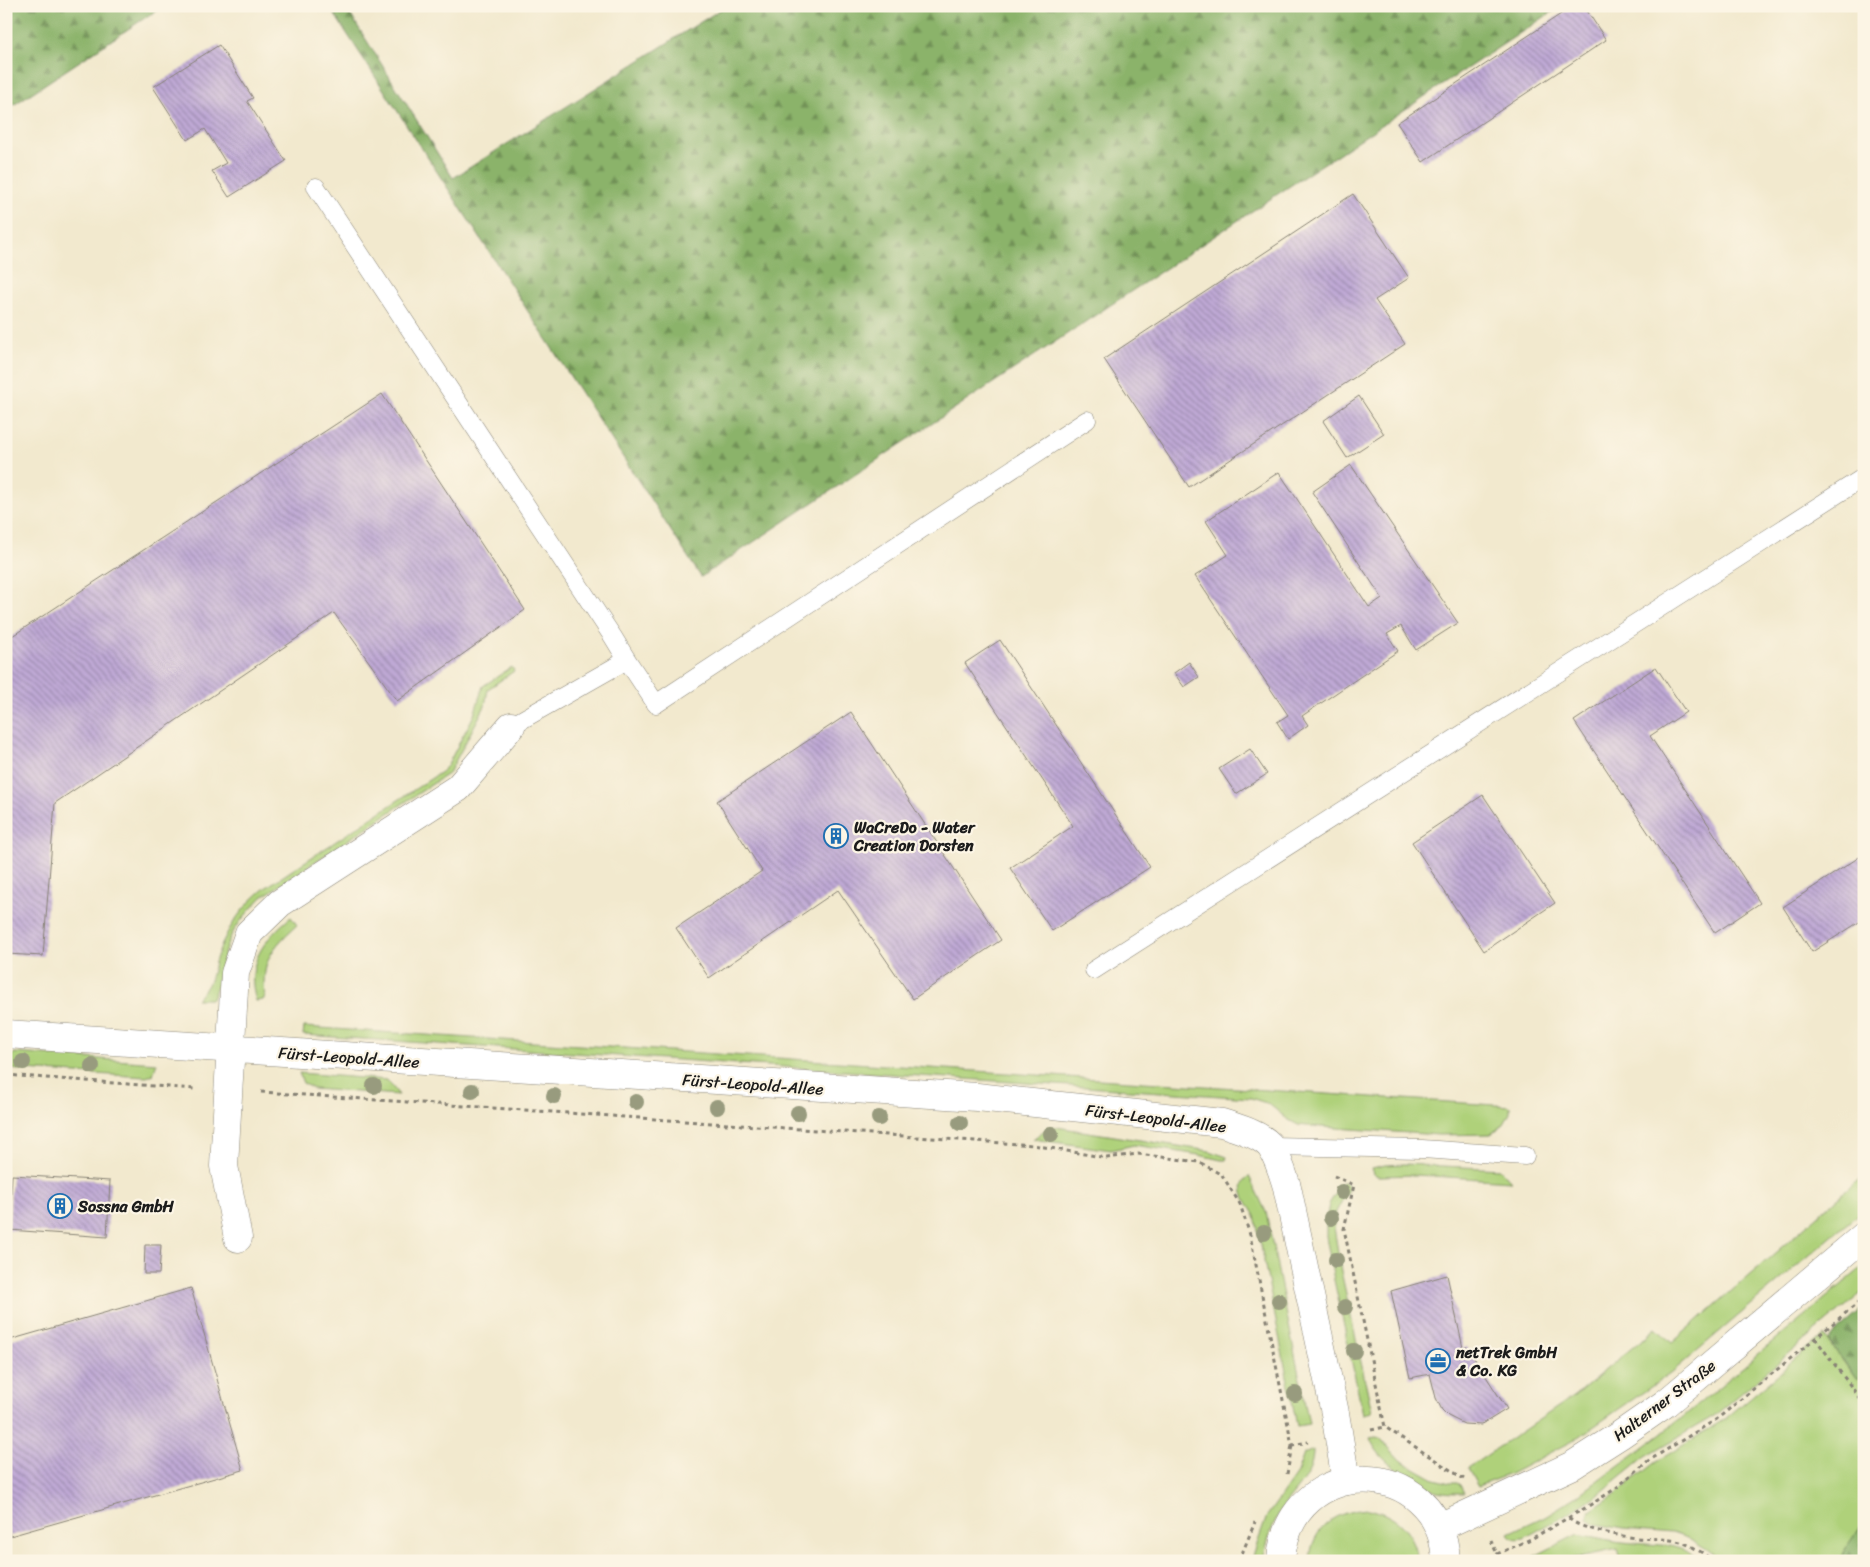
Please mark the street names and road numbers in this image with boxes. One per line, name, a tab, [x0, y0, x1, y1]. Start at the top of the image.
street label: Fürst-Leopold-Allee	[277, 1038, 421, 1077]
street label: Fürst-Leopold-Allee	[681, 1065, 825, 1104]
street label: Fürst-Leopold-Allee	[1084, 1095, 1228, 1142]
street label: Halterner Straße	[1606, 1352, 1722, 1449]

